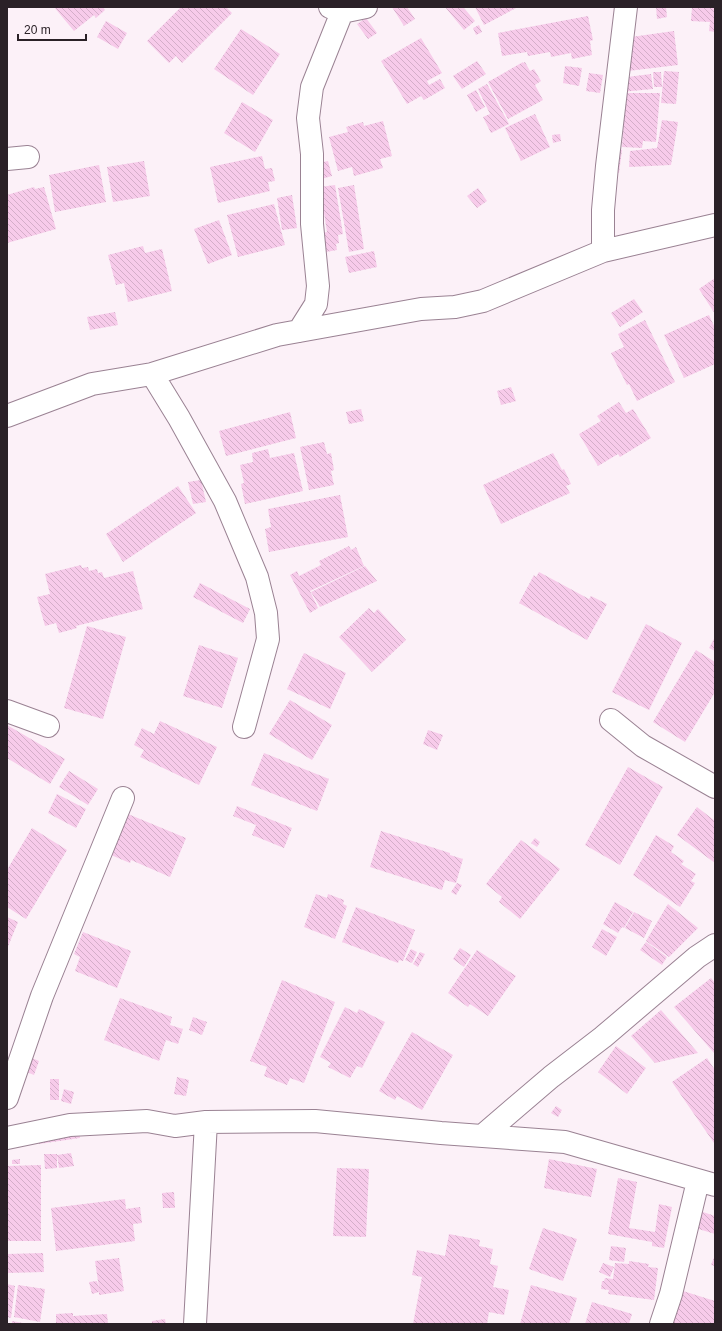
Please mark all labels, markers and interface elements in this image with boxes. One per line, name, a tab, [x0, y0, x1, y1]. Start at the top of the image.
scale bar	[18, 16, 86, 42]
text: 20 m	[24, 23, 51, 37]

